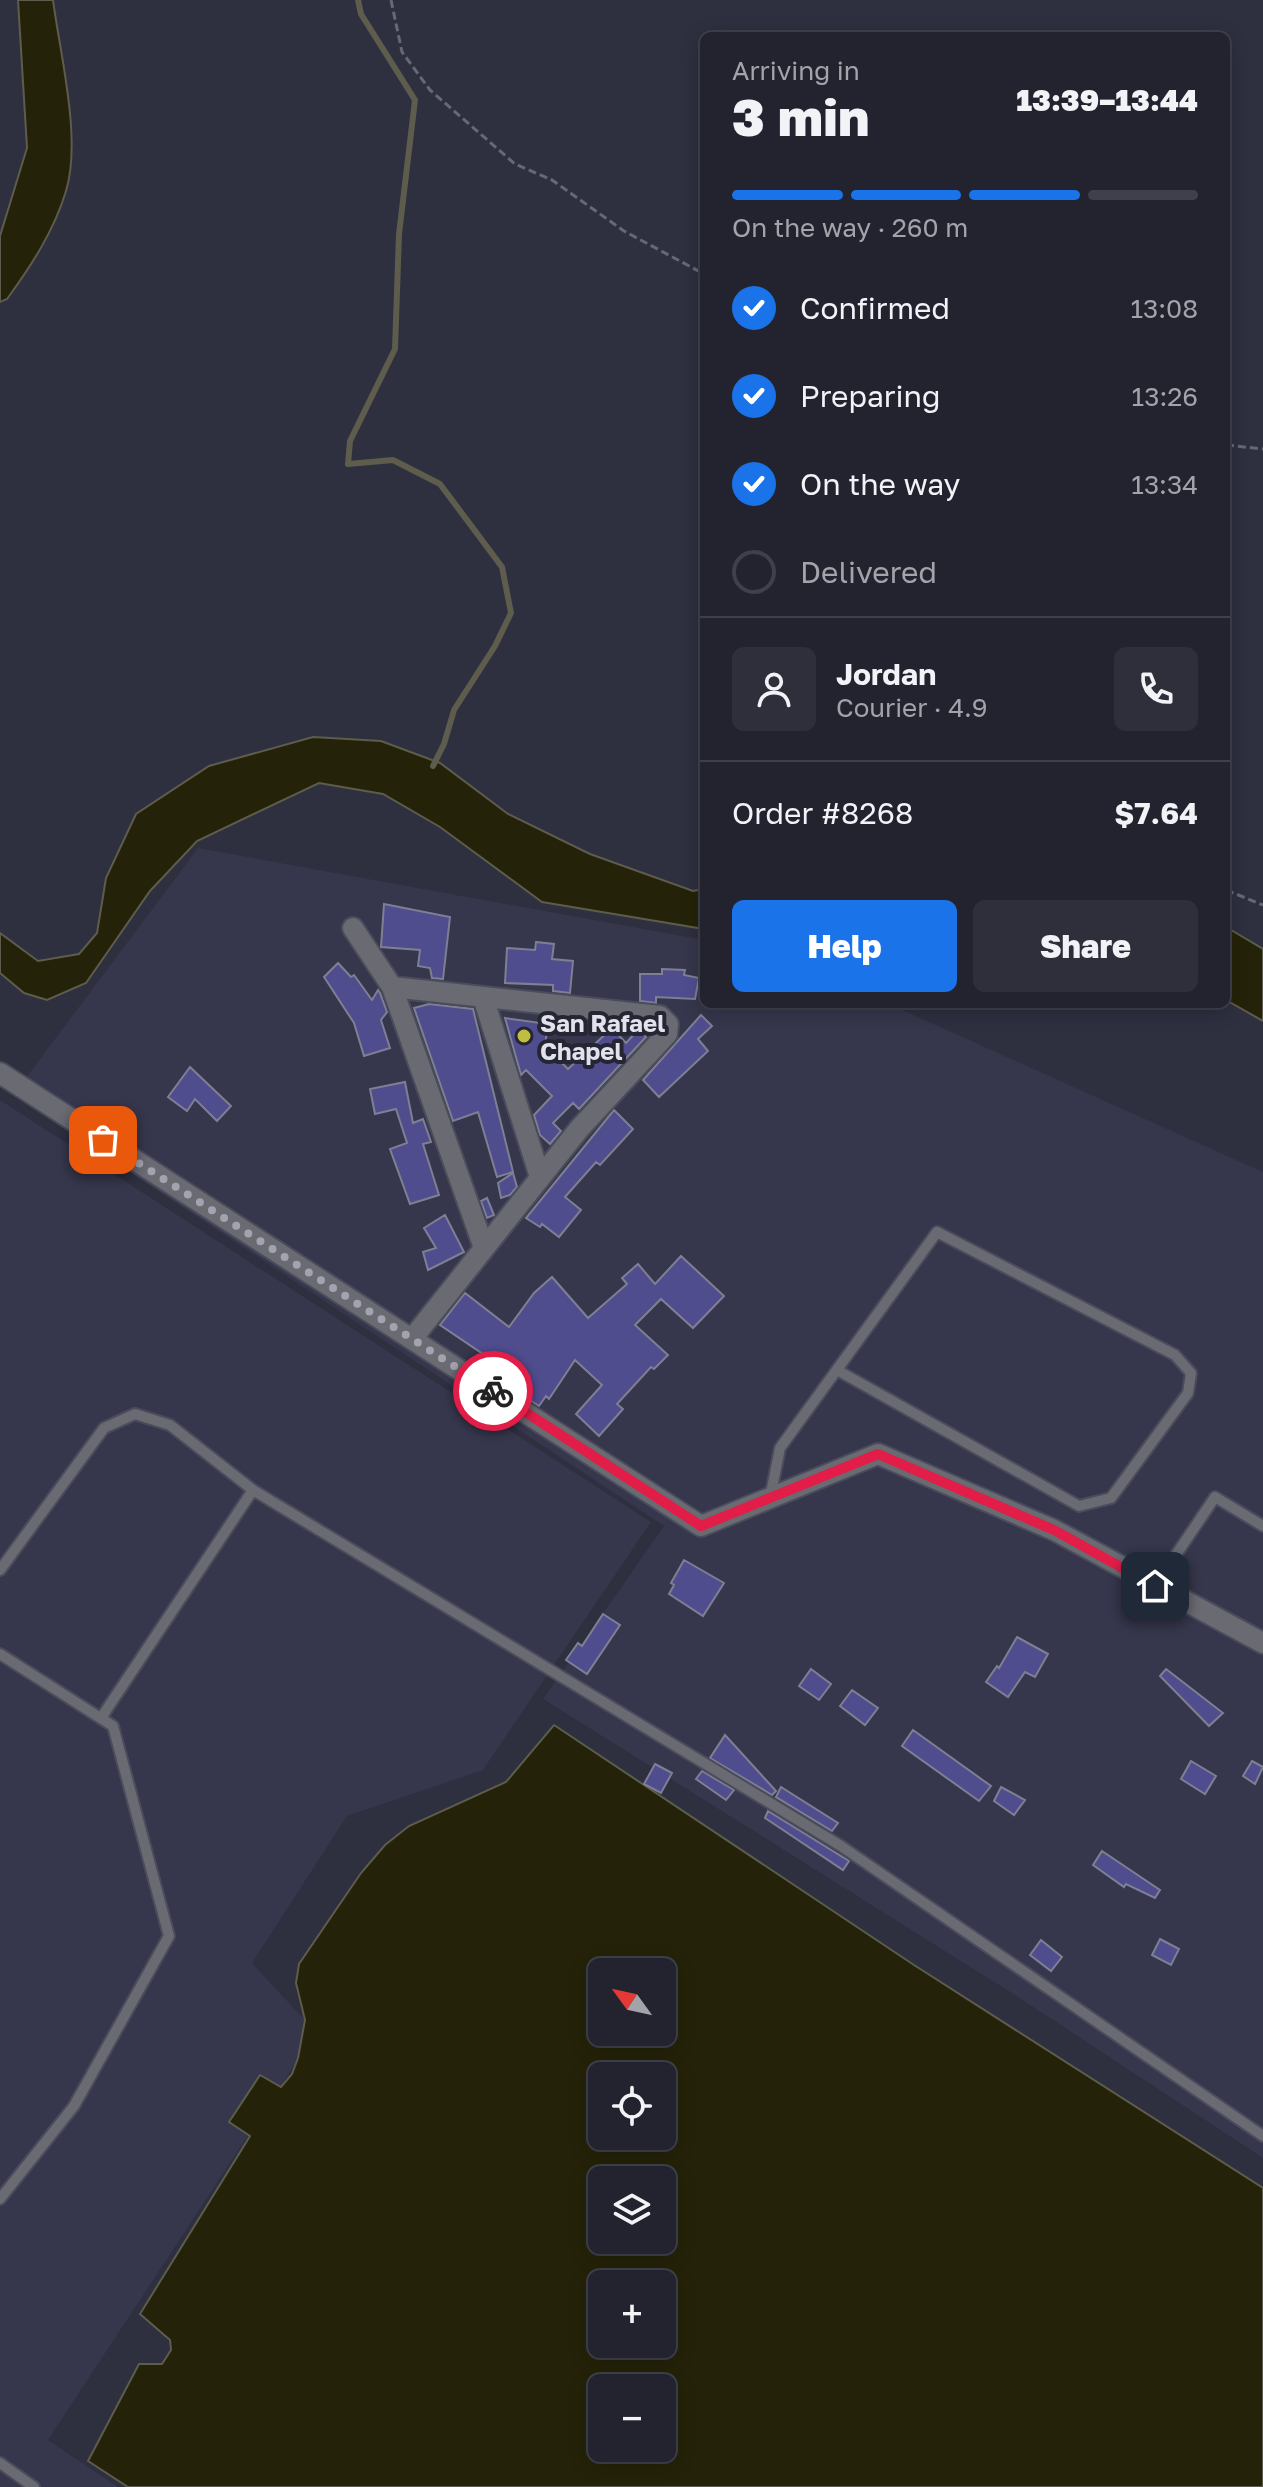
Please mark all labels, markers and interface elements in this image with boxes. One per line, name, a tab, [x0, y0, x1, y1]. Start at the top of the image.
text: Arriving in	[732, 55, 860, 86]
text: 13:39–13:44	[1016, 82, 1198, 118]
text: 3 min	[732, 85, 869, 147]
text: On the way · 260 m	[732, 212, 968, 243]
icon: check	[732, 286, 776, 330]
text: Confirmed	[800, 290, 950, 326]
text: 13:08	[1130, 293, 1198, 324]
icon: check	[732, 374, 776, 418]
text: Preparing	[800, 378, 941, 414]
text: 13:26	[1132, 381, 1198, 412]
icon: check	[732, 462, 776, 506]
text: On the way	[800, 466, 960, 502]
text: 13:34	[1131, 469, 1198, 500]
text: Delivered	[800, 554, 937, 590]
button: person	[732, 647, 816, 731]
button: phone	[1114, 647, 1198, 731]
text: Jordan	[836, 656, 936, 692]
text: Courier · 4.9	[836, 692, 988, 723]
text: Order #8268	[732, 795, 913, 831]
text: $7.64	[1114, 795, 1198, 831]
button: Help	[732, 900, 957, 992]
button: Share	[973, 900, 1198, 992]
place label: San Rafael Chapel	[540, 1008, 665, 1065]
marker: San Rafael Chapel	[515, 1027, 533, 1045]
pin	[69, 1106, 137, 1174]
icon: bag	[81, 1118, 125, 1162]
courier	[453, 1351, 533, 1431]
icon: bike	[471, 1369, 515, 1413]
pin	[1121, 1552, 1189, 1620]
icon: home	[1133, 1564, 1177, 1608]
north arrow	[588, 1958, 676, 2046]
map controls	[588, 1958, 676, 2462]
button: locate	[588, 2062, 676, 2150]
button: layers	[588, 2166, 676, 2254]
button: +	[588, 2270, 676, 2358]
button: −	[588, 2374, 676, 2462]

